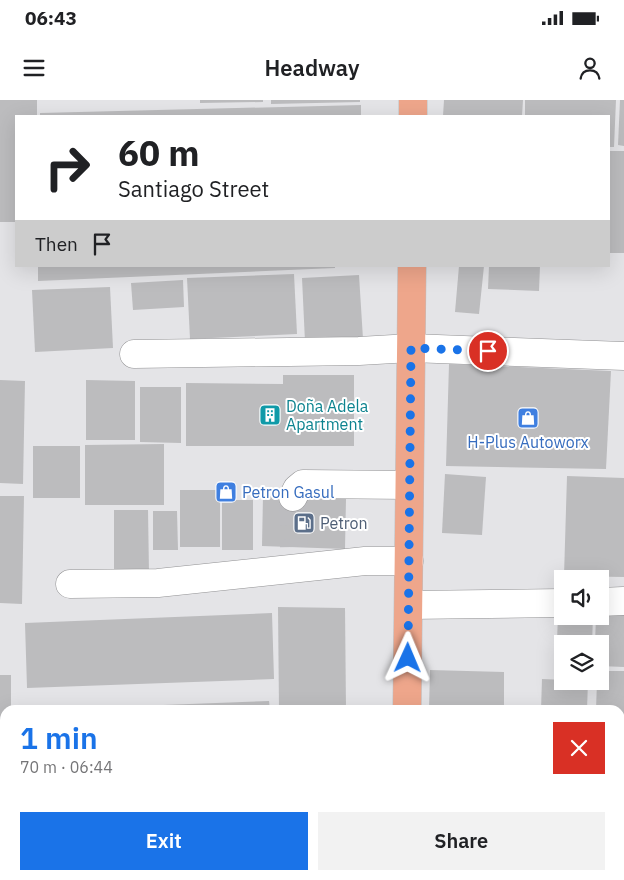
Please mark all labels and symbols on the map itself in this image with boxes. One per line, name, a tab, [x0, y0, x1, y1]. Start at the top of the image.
pin	[467, 330, 509, 372]
place label: Doña Adela Apartment	[286, 396, 369, 434]
building icon: Doña Adela Apartment	[258, 403, 282, 427]
shop icon: H-Plus Autoworx	[516, 406, 540, 430]
place label: H-Plus Autoworx	[467, 432, 589, 452]
shop icon: Petron Gasul	[214, 480, 238, 504]
place label: Petron Gasul	[242, 482, 334, 502]
fuel station icon: Petron	[292, 511, 316, 535]
place label: Petron	[320, 513, 368, 533]
position arrow	[381, 631, 433, 683]

